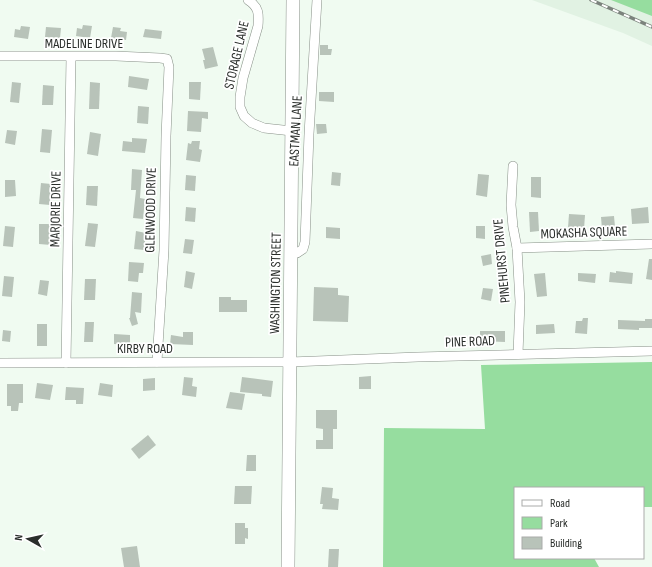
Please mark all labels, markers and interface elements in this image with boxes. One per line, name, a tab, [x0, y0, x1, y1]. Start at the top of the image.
street label: STORAGE LANE	[220, 19, 253, 91]
street label: MADELINE DRIVE	[45, 35, 123, 52]
street label: EASTMAN LANE	[285, 95, 306, 167]
street label: GLENWOOD DRIVE	[141, 167, 160, 253]
street label: MARJORIE DRIVE	[46, 171, 65, 247]
street label: PINEHURST DRIVE	[489, 218, 514, 304]
street label: MOKASHA SQUARE	[540, 222, 628, 243]
street label: WASHINGTON STREET	[266, 232, 285, 334]
street label: PINE ROAD	[445, 332, 495, 351]
street label: KIRBY ROAD	[117, 340, 173, 357]
legend	[514, 487, 644, 559]
text: Road	[550, 496, 570, 511]
text: Park	[550, 516, 568, 531]
north arrow	[8, 519, 48, 559]
text: N	[12, 534, 25, 541]
text: Building	[550, 536, 582, 551]

